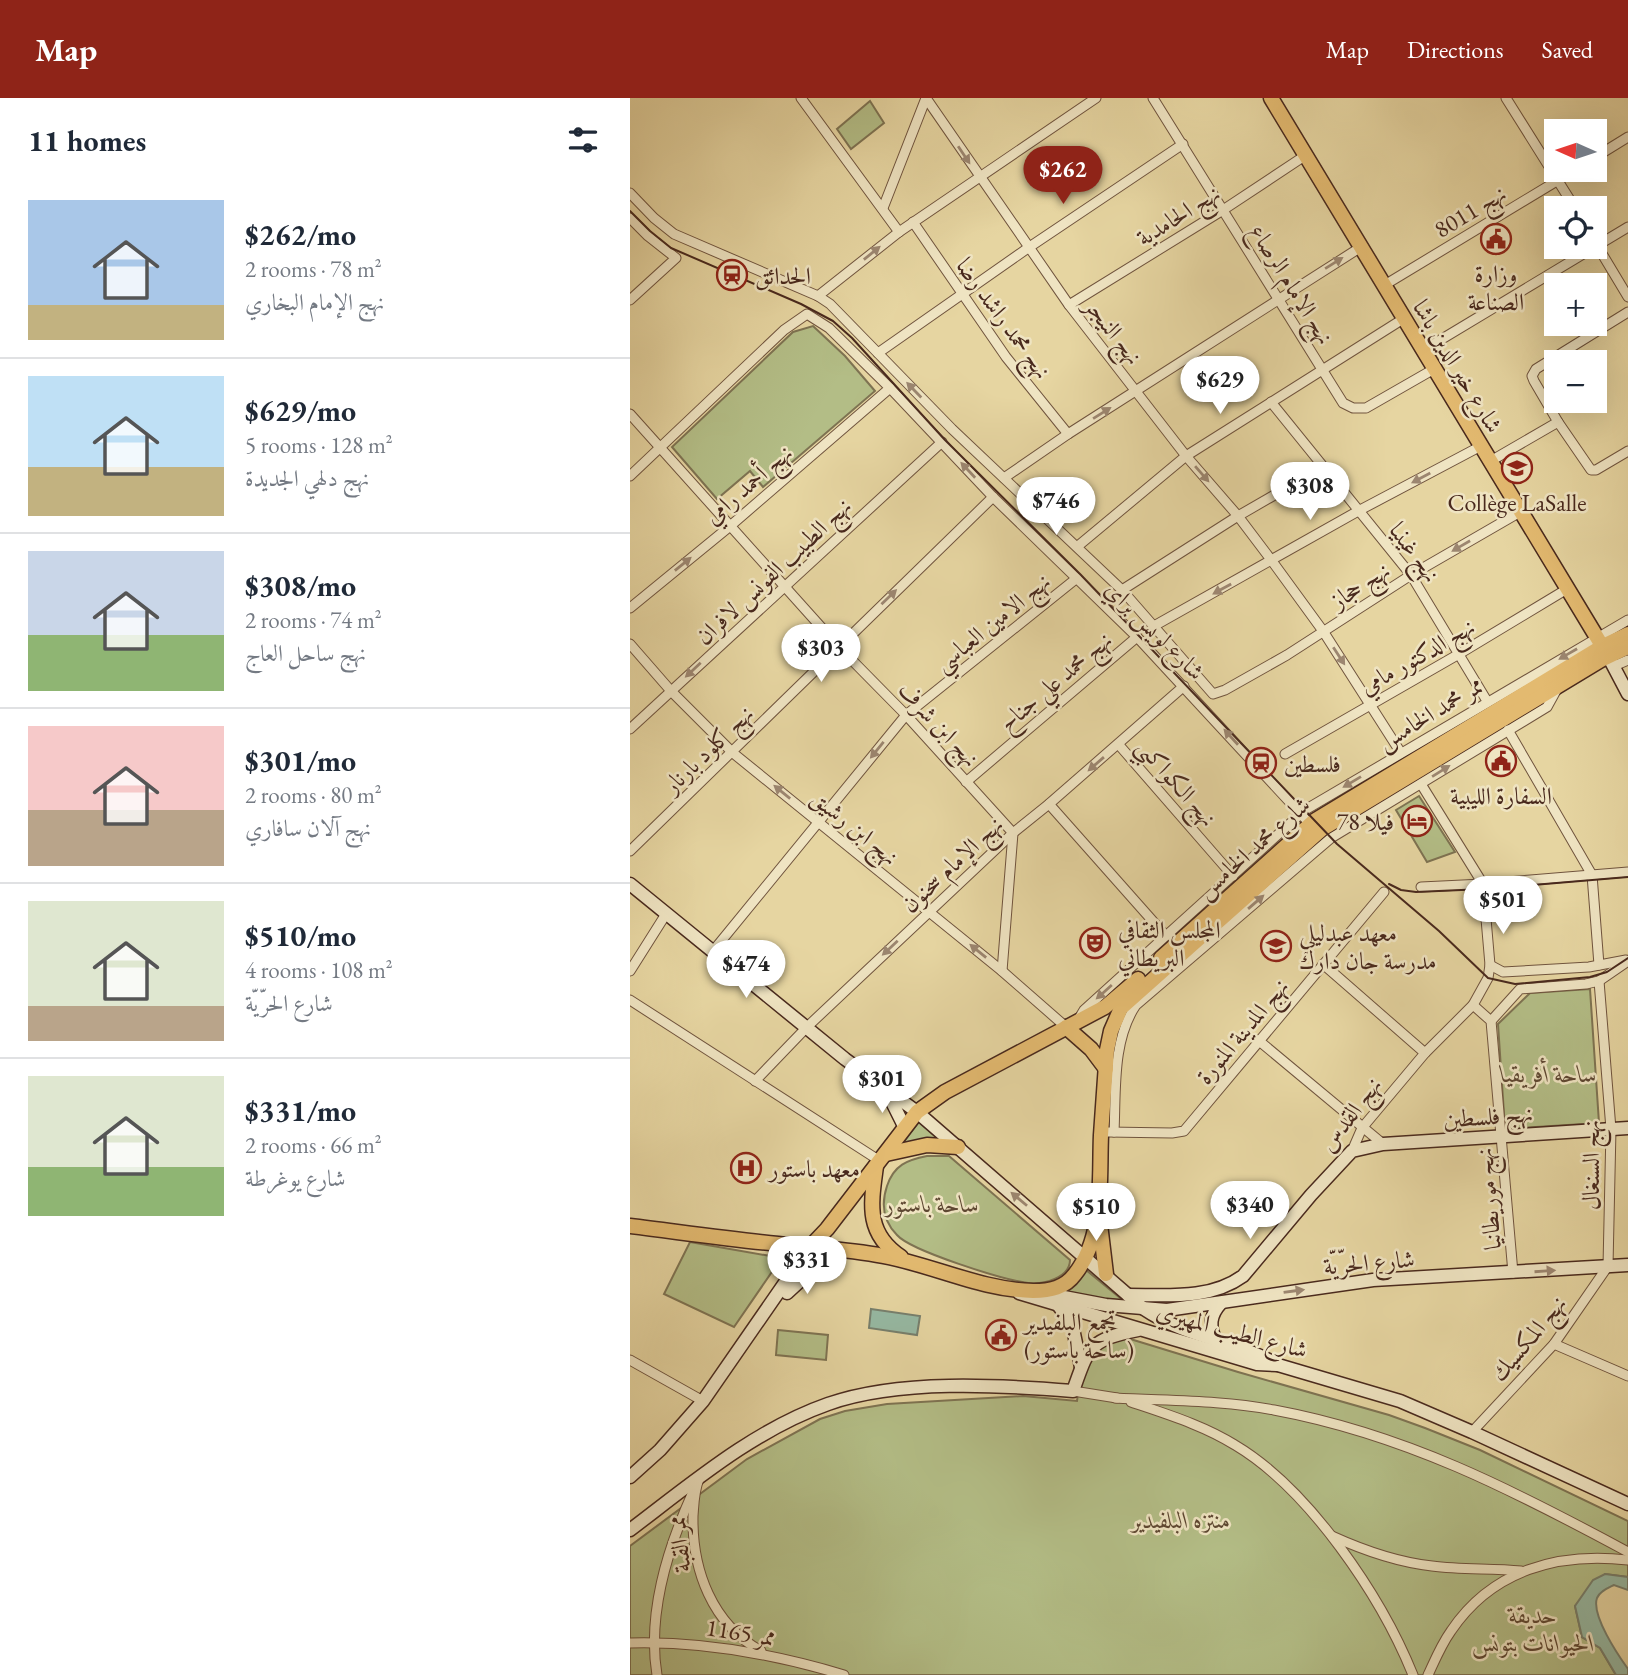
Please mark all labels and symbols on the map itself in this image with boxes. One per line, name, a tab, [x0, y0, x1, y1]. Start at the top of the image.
north arrow	[1544, 119, 1606, 182]
one-way arrow	[957, 145, 970, 164]
pin: $262	[1022, 146, 1104, 206]
street label: نهج الحامدية	[1130, 177, 1229, 258]
street label: نهج 8011	[1428, 177, 1515, 250]
street label: نهج الإمام الرصاع	[1238, 218, 1341, 353]
public building icon: وزارة الصناعة	[1479, 222, 1513, 256]
one-way arrow	[862, 246, 880, 261]
street label: نهج محمد راشد رضا	[945, 251, 1059, 388]
one-way arrow	[1325, 257, 1344, 270]
station icon: الحدائق	[715, 258, 749, 292]
place label: وزارة الصناعة	[1468, 258, 1524, 317]
place label: الحدائق	[755, 260, 811, 291]
street label: نهج النيجر	[1072, 289, 1150, 375]
street label: شارع خير الدين باشا	[1402, 294, 1510, 441]
pin: $629	[1179, 356, 1261, 416]
one-way arrow	[906, 382, 922, 399]
one-way arrow	[1092, 406, 1111, 419]
street label: نهج أحمد رامي	[697, 436, 803, 536]
school or university icon: Collège LaSalle	[1500, 451, 1534, 485]
one-way arrow	[960, 462, 977, 479]
pin: $308	[1269, 462, 1351, 522]
one-way arrow	[1194, 466, 1209, 483]
one-way arrow	[1411, 472, 1431, 484]
pin: $746	[1015, 478, 1097, 537]
place label: Collège LaSalle	[1447, 487, 1587, 518]
street label: نهج الطبيب الفونس لافران	[688, 491, 862, 656]
street label: نهج غينيا	[1378, 516, 1447, 592]
one-way arrow	[1451, 540, 1471, 552]
street label: نهج حجاز	[1323, 554, 1399, 622]
one-way arrow	[673, 557, 691, 572]
street label: نهج الامين العباسي	[927, 566, 1061, 684]
street label: شارع لويس براي	[1095, 573, 1212, 690]
one-way arrow	[1212, 583, 1232, 595]
one-way arrow	[880, 589, 897, 606]
street label: نهج الدكتور مامي	[1354, 610, 1483, 707]
pin: $303	[780, 624, 862, 684]
street label: نهج محمد علي جناح	[992, 624, 1124, 744]
one-way arrow	[1333, 646, 1346, 665]
one-way arrow	[1559, 647, 1578, 660]
one-way arrow	[685, 662, 702, 678]
street label: ممر محمد الخامس	[1371, 669, 1489, 758]
street label: نهج ابن شرف	[887, 675, 986, 777]
street label: نهج كلود بارنار	[655, 698, 764, 806]
one-way arrow	[1223, 728, 1239, 746]
street label: نهج الكواكبي	[1125, 731, 1224, 837]
one-way arrow	[870, 742, 885, 759]
public building icon: السفارة الليبية	[1484, 744, 1518, 778]
station icon: فلسطين	[1244, 746, 1278, 780]
place label: فلسطين	[1284, 748, 1341, 779]
one-way arrow	[1088, 756, 1105, 771]
one-way arrow	[1431, 765, 1451, 778]
one-way arrow	[1342, 776, 1361, 789]
place label: السفارة الليبية	[1450, 780, 1552, 811]
street label: نهج ابن رشيق	[801, 782, 905, 877]
one-way arrow	[773, 785, 791, 800]
street label: شارع محمد الخامس	[1190, 789, 1320, 909]
hotel icon: فيلا 78	[1400, 804, 1434, 838]
place label: فيلا 78	[1337, 806, 1394, 837]
street label: نهج الإمام سحنون	[894, 809, 1014, 924]
pin: $501	[1462, 876, 1544, 936]
one-way arrow	[1247, 895, 1264, 910]
place label: المجلس الثقافي البريطاني	[1118, 914, 1221, 977]
place label: معهد عبدليلي مدرسة جان دارك	[1299, 917, 1437, 976]
theatre icon: المجلس الثقافي البريطاني	[1078, 926, 1112, 960]
school or university icon: معهد عبدليلي مدرسة جان دارك	[1259, 929, 1293, 963]
pin: $474	[705, 940, 787, 1000]
one-way arrow	[882, 940, 899, 956]
one-way arrow	[969, 944, 986, 959]
street label: نهج المدينة المنورة	[1189, 972, 1300, 1094]
one-way arrow	[1095, 984, 1113, 1000]
pin: $301	[841, 1056, 923, 1115]
park label: ساحة أفريقيا	[1499, 1057, 1597, 1089]
street label: نهج القدس	[1312, 1070, 1393, 1161]
street label: نهج فلسطين	[1442, 1097, 1534, 1141]
street label: نهج السنغال	[1575, 1120, 1612, 1210]
street label: نهج موريطانيا	[1468, 1146, 1514, 1251]
hospital icon: معهد باستور	[729, 1151, 763, 1185]
place label: معهد باستور	[767, 1153, 860, 1184]
pin: $340	[1209, 1182, 1291, 1241]
pin: $510	[1055, 1184, 1137, 1243]
park label: ساحة باستور	[883, 1188, 979, 1219]
one-way arrow	[1010, 1192, 1027, 1207]
pin: $331	[766, 1236, 848, 1296]
street label: شارع الحرّيّة	[1322, 1243, 1416, 1286]
one-way arrow	[1534, 1265, 1556, 1276]
one-way arrow	[1283, 1285, 1305, 1296]
street label: نهج المكسيك	[1483, 1289, 1578, 1391]
street label: شارع الطيب المهيري	[1152, 1295, 1311, 1370]
place label: تجمع البلفيدير (ساحة باستور)	[1021, 1306, 1134, 1365]
public building icon: تجمع البلفيدير (ساحة باستور)	[984, 1318, 1018, 1352]
park label: منتزه البلفيدير	[1129, 1504, 1231, 1535]
street label: ممر القبة	[661, 1514, 697, 1574]
park label: حديقة الحيوانات بتونس	[1471, 1599, 1595, 1659]
street label: ممر 1165	[704, 1611, 778, 1653]

